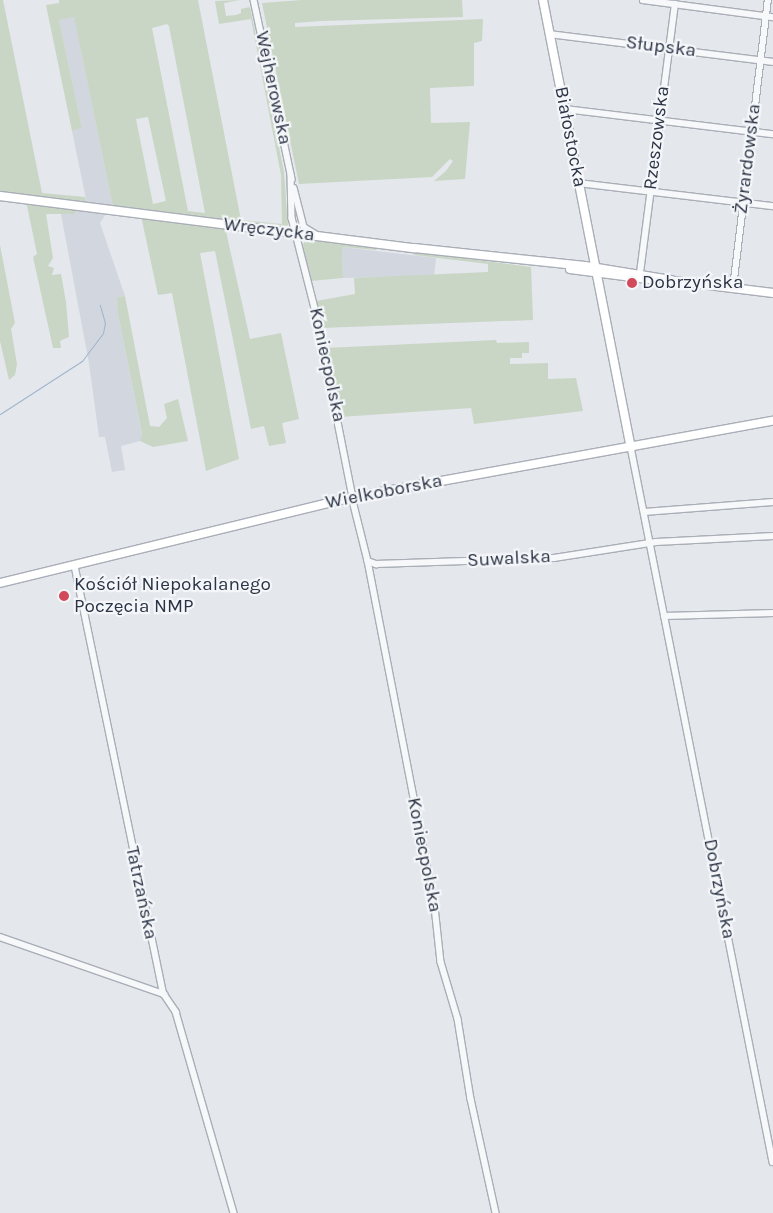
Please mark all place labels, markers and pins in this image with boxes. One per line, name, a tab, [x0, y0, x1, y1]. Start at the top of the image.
place label: Dobrzyńska	[642, 272, 744, 294]
marker: Dobrzyńska	[626, 277, 638, 289]
place label: Kościół Niepokalanego Poczęcia NMP	[74, 574, 271, 618]
marker: Kościół Niepokalanego Poczęcia NMP	[58, 590, 70, 602]

